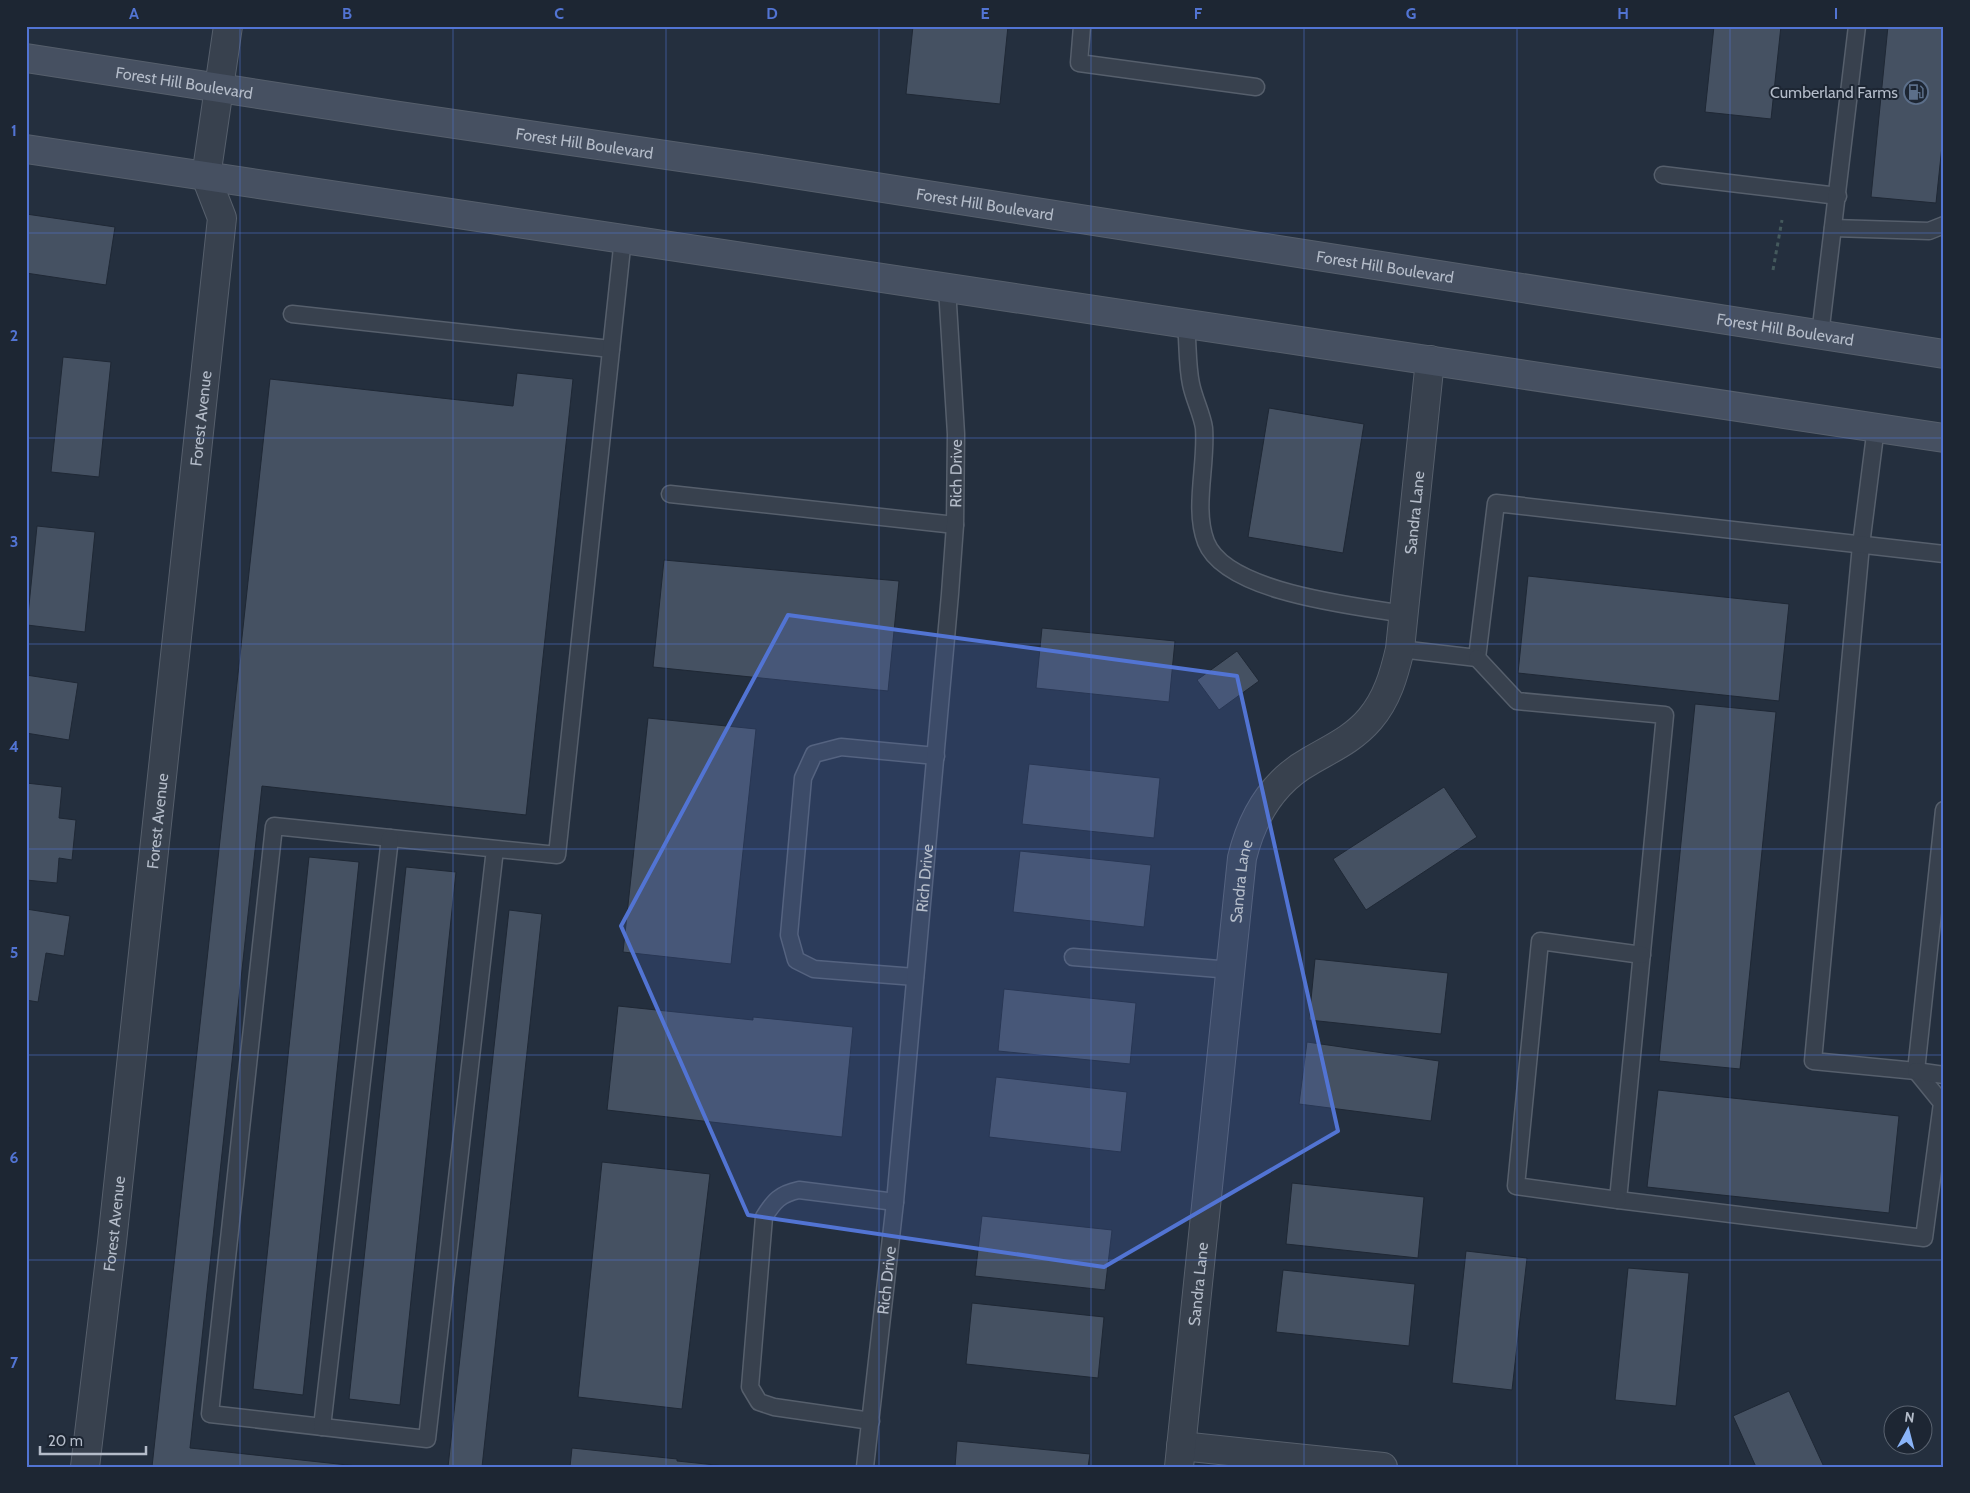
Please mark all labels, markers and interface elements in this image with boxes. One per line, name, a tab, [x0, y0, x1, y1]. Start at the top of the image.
text: A	[129, 4, 139, 23]
text: B	[342, 4, 352, 23]
text: C	[554, 4, 564, 23]
text: D	[766, 4, 778, 23]
text: E	[980, 4, 990, 23]
text: F	[1194, 4, 1203, 23]
text: G	[1406, 4, 1416, 23]
text: H	[1617, 4, 1629, 23]
text: I	[1834, 4, 1838, 23]
street label: Forest Hill Boulevard	[114, 63, 254, 103]
fuel station icon: Cumberland Farms	[1903, 79, 1929, 105]
place label: Cumberland Farms	[1770, 83, 1898, 102]
text: 1	[11, 121, 17, 140]
street label: Forest Hill Boulevard	[515, 124, 655, 162]
street label: Forest Hill Boulevard	[915, 184, 1055, 224]
street label: Forest Hill Boulevard	[1315, 246, 1455, 287]
street label: Forest Hill Boulevard	[1715, 309, 1855, 349]
text: 2	[10, 326, 18, 345]
street label: Forest Avenue	[186, 370, 215, 467]
street label: Rich Drive	[946, 439, 965, 508]
street label: Sandra Lane	[1400, 470, 1428, 555]
text: 3	[10, 532, 18, 551]
text: 4	[9, 737, 19, 756]
street label: Forest Avenue	[143, 772, 172, 870]
street label: Sandra Lane	[1226, 837, 1256, 924]
street label: Rich Drive	[912, 843, 937, 913]
text: 5	[10, 943, 18, 962]
text: 6	[10, 1148, 19, 1167]
street label: Forest Avenue	[99, 1175, 129, 1273]
street label: Sandra Lane	[1184, 1241, 1212, 1327]
street label: Rich Drive	[873, 1245, 899, 1315]
text: 7	[10, 1353, 19, 1372]
north arrow	[1882, 1406, 1932, 1456]
text: N	[1904, 1408, 1916, 1427]
scale bar	[40, 1423, 146, 1455]
text: 20 m	[48, 1432, 83, 1450]

